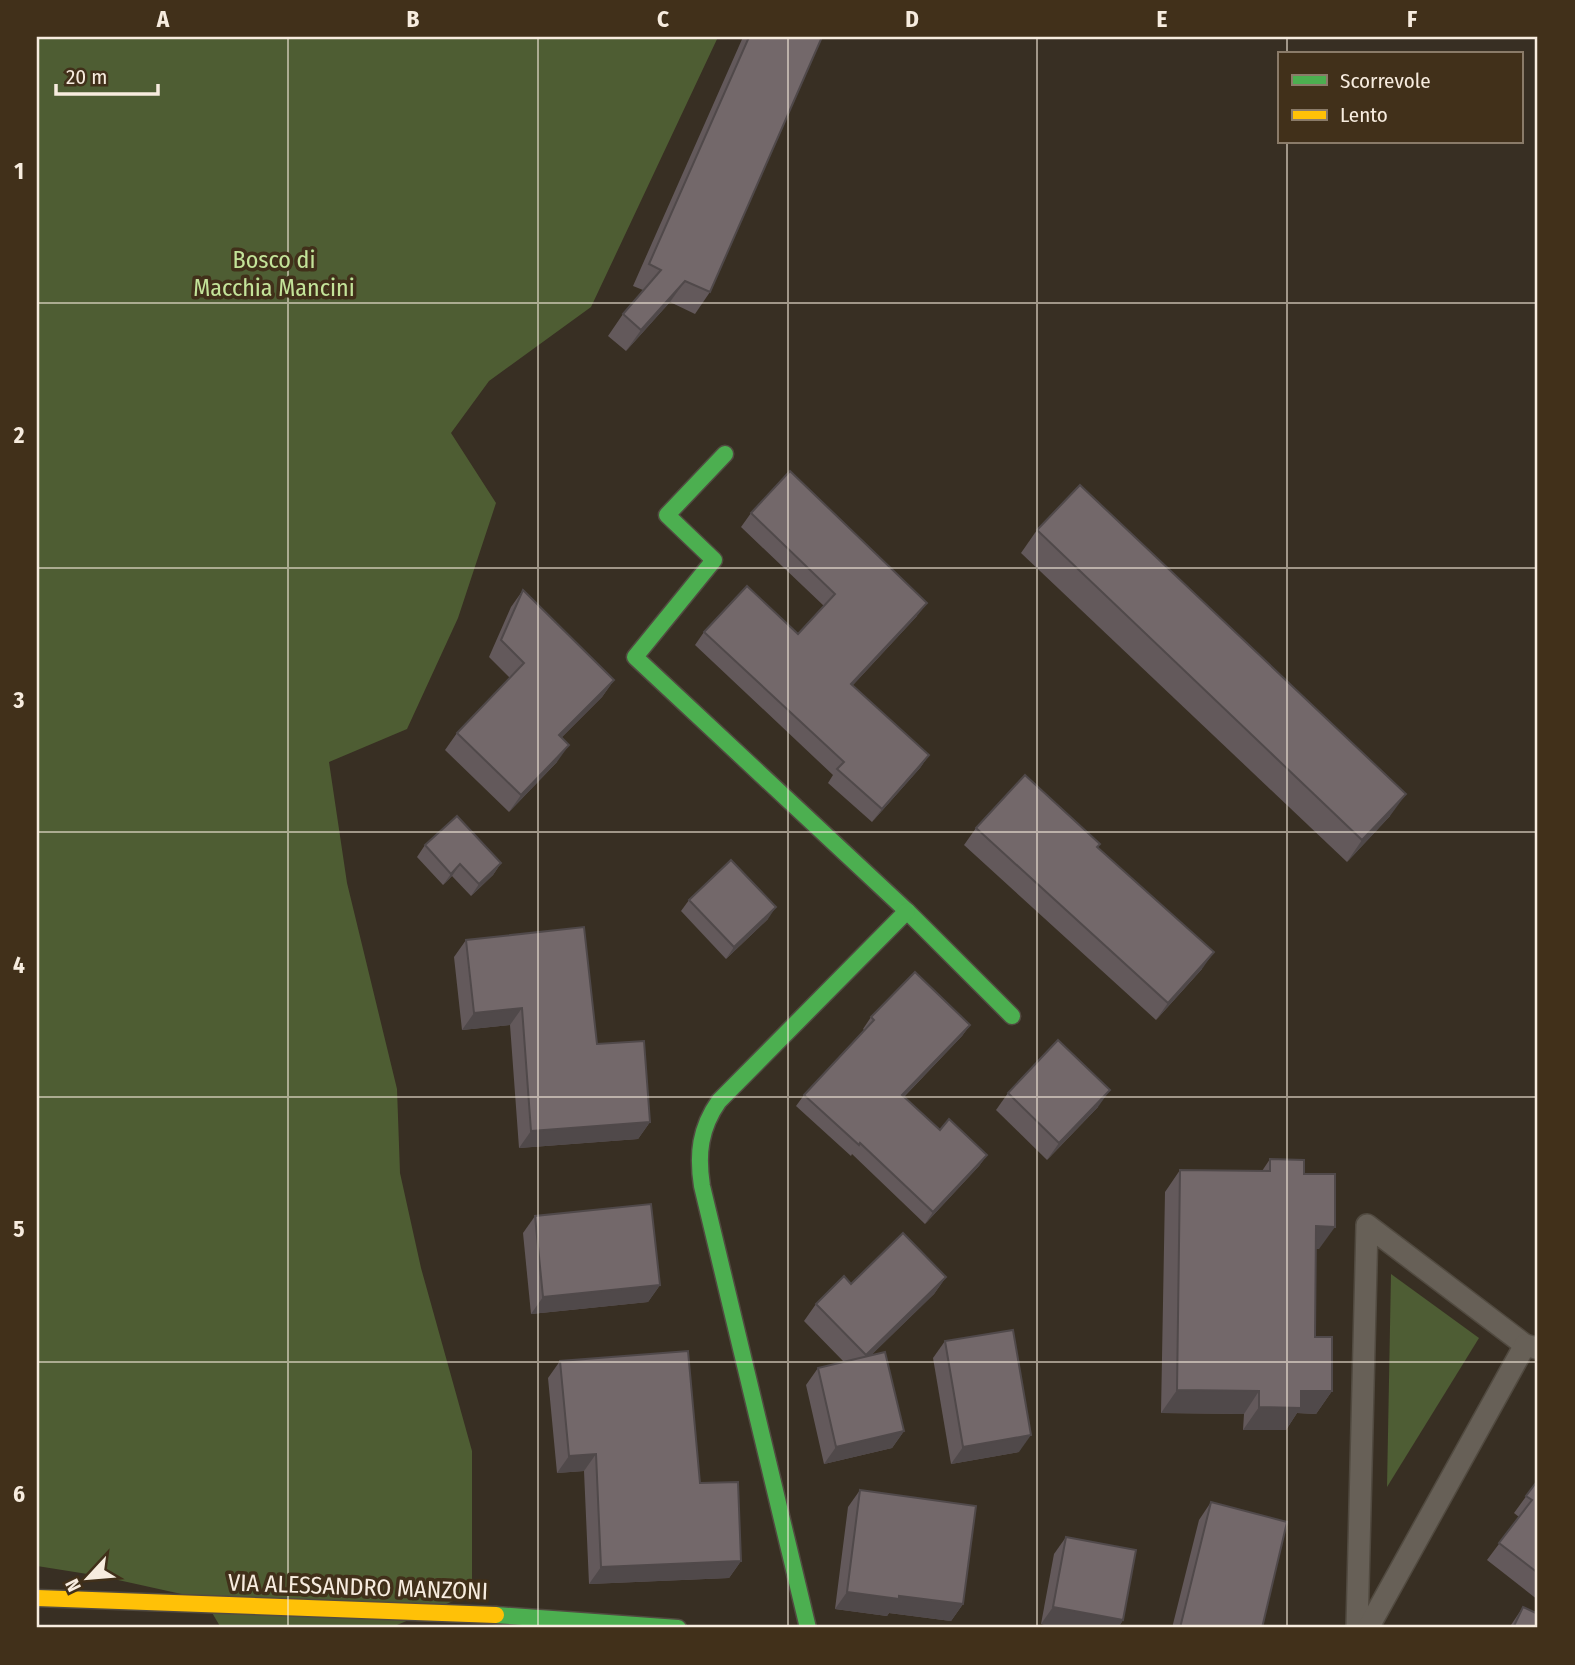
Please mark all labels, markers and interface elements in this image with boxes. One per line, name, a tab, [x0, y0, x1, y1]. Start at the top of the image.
text: A	[156, 5, 170, 33]
text: B	[407, 5, 420, 33]
text: C	[657, 5, 669, 33]
text: D	[905, 5, 919, 33]
text: E	[1157, 5, 1168, 33]
text: F	[1407, 5, 1417, 33]
scale bar	[56, 52, 158, 96]
legend	[1278, 52, 1522, 144]
text: 20 m	[66, 64, 107, 90]
text: Scorrevole	[1340, 68, 1431, 94]
text: Lento	[1340, 102, 1388, 128]
text: 1	[14, 157, 24, 185]
park label: Bosco di Macchia Mancini	[193, 246, 355, 302]
text: 2	[13, 421, 25, 449]
text: 3	[13, 686, 25, 714]
text: 4	[13, 951, 25, 979]
text: 5	[13, 1215, 25, 1243]
text: 6	[13, 1480, 25, 1508]
north arrow	[52, 1542, 122, 1612]
street label: VIA ALESSANDRO MANZONI	[228, 1568, 488, 1606]
text: N	[60, 1575, 86, 1595]

